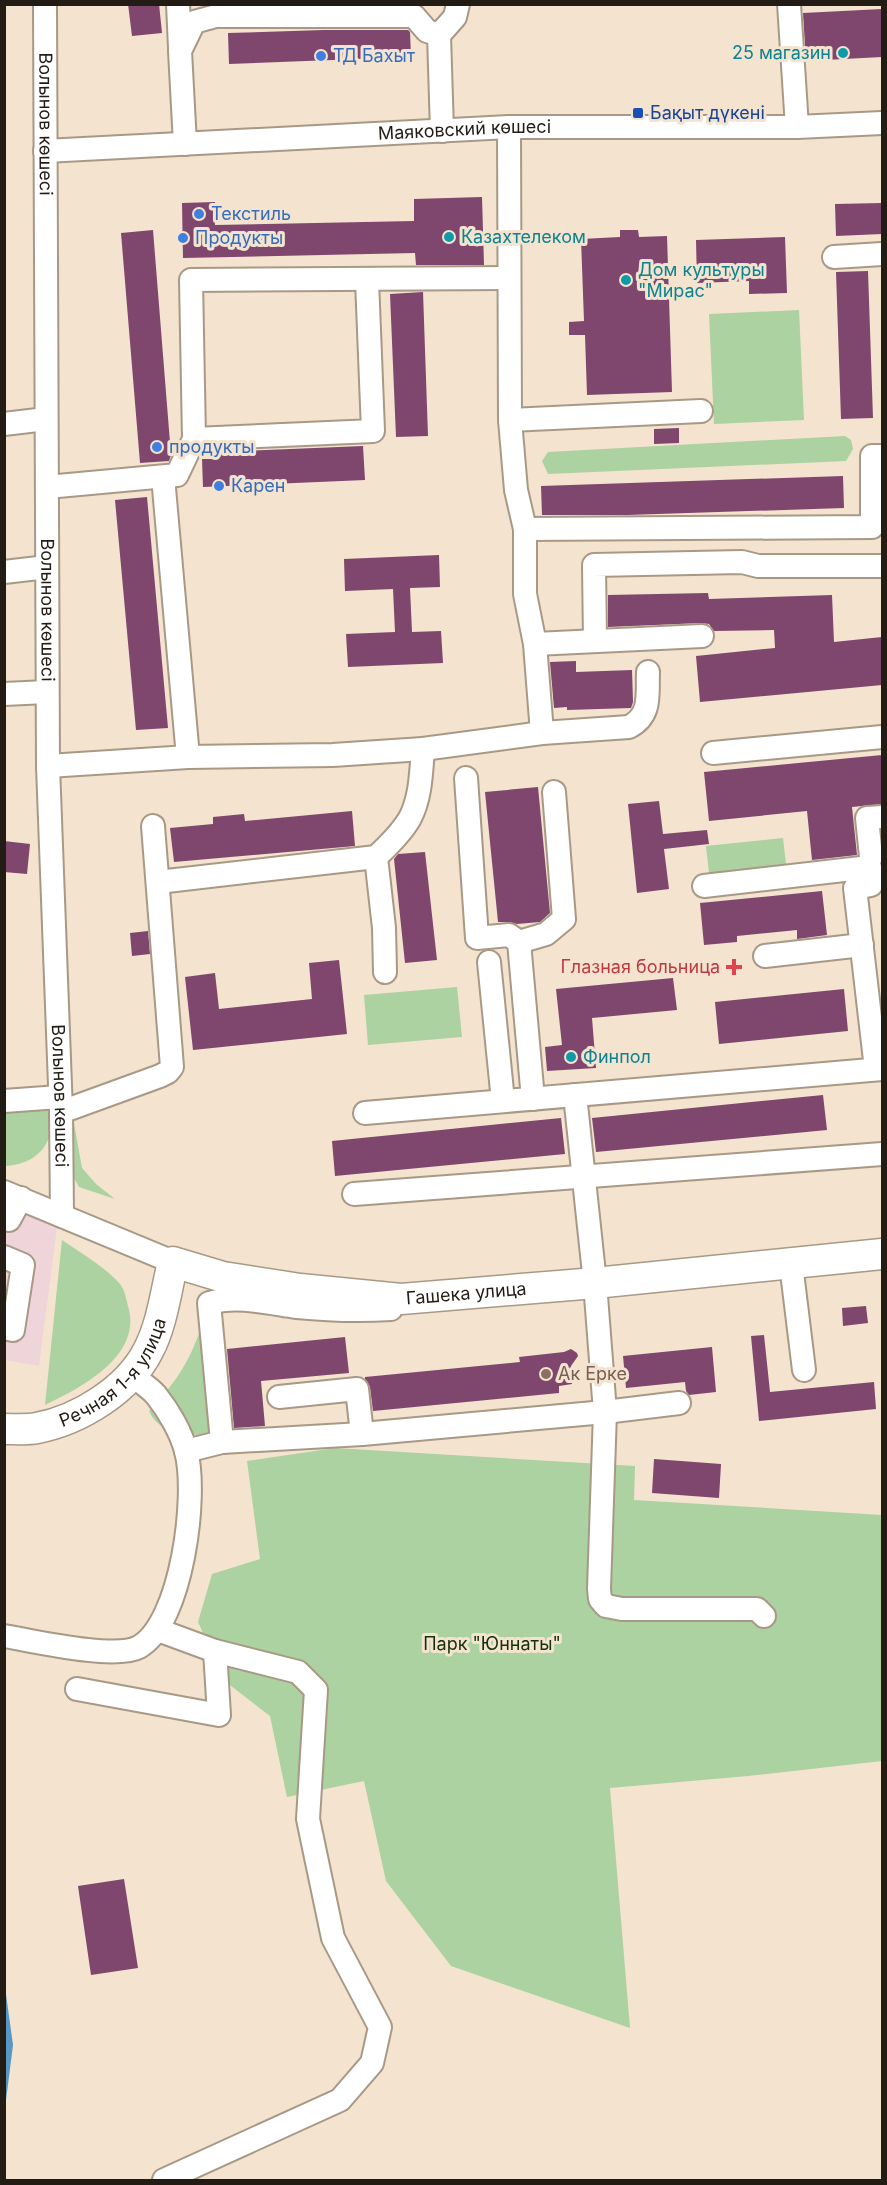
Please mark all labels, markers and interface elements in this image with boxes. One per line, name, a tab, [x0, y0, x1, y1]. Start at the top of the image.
place label: 25 магазин	[732, 42, 831, 63]
place label: ТД Бахыт	[333, 45, 416, 66]
marker: 25 магазин	[836, 46, 850, 60]
marker: ТД Бахыт	[314, 49, 328, 63]
street label: Волынов көшесі	[35, 52, 57, 196]
place label: Бақыт дүкені	[650, 102, 765, 123]
marker: Бақыт дүкені	[631, 106, 645, 120]
street label: Маяковский көшесі	[377, 116, 551, 144]
place label: Текстиль	[211, 203, 291, 224]
marker: Текстиль	[192, 207, 206, 221]
place label: Казахтелеком	[461, 226, 586, 247]
place label: Продукты	[195, 227, 283, 248]
marker: Казахтелеком	[442, 230, 456, 244]
marker: Продукты	[176, 231, 190, 245]
place label: Дом культуры "Мирас"	[638, 259, 765, 301]
marker: Дом культуры "Мирас"	[619, 273, 633, 287]
place label: продукты	[169, 436, 255, 457]
marker: продукты	[150, 440, 164, 454]
place label: Карен	[231, 475, 285, 496]
marker: Карен	[212, 479, 226, 493]
street label: Волынов көшесі	[37, 538, 59, 682]
place label: Глазная больница	[560, 956, 720, 977]
marker: Глазная больница	[725, 958, 743, 976]
street label: Волынов көшесі	[48, 1024, 73, 1167]
place label: Финпол	[583, 1046, 651, 1067]
marker: Финпол	[564, 1050, 578, 1064]
street label: Гашека улица	[405, 1278, 527, 1309]
street label: Речная 1-я улица	[56, 1315, 170, 1431]
place label: Ак Ерке	[558, 1363, 627, 1384]
marker: Ак Ерке	[539, 1367, 553, 1381]
park label: Парк "Юннаты"	[423, 1633, 561, 1654]

